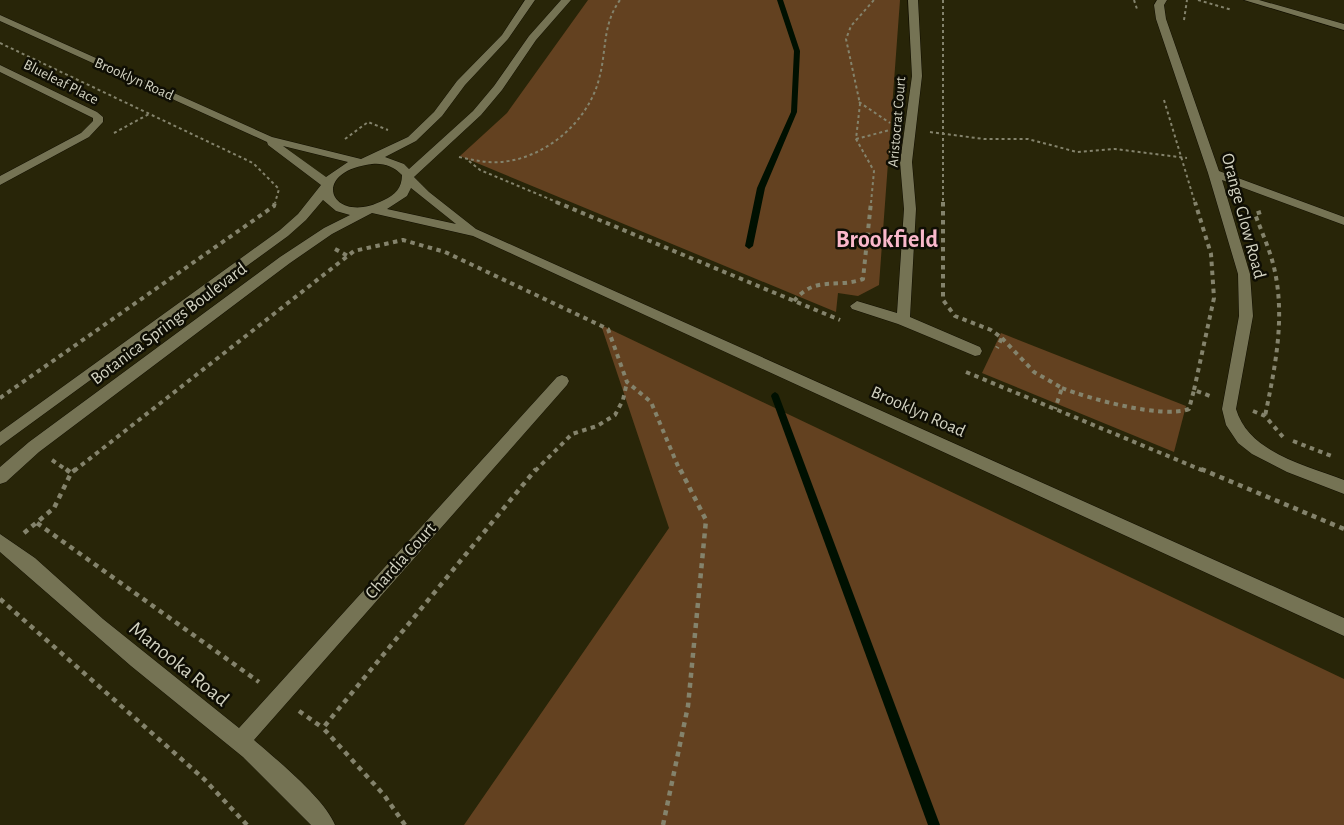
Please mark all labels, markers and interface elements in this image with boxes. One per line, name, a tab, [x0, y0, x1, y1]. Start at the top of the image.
street label: Brooklyn Road	[92, 55, 176, 103]
street label: Blueleaf Place	[21, 57, 101, 107]
street label: Aristocrat Court	[886, 76, 908, 168]
street label: Orange Glow Road	[1218, 151, 1268, 281]
district label: Brookfield	[836, 228, 939, 252]
street label: Botanica Springs Boulevard	[88, 260, 250, 388]
street label: Brooklyn Road	[868, 383, 968, 441]
street label: Chardia Court	[362, 519, 440, 603]
street label: Manooka Road	[125, 618, 233, 710]

